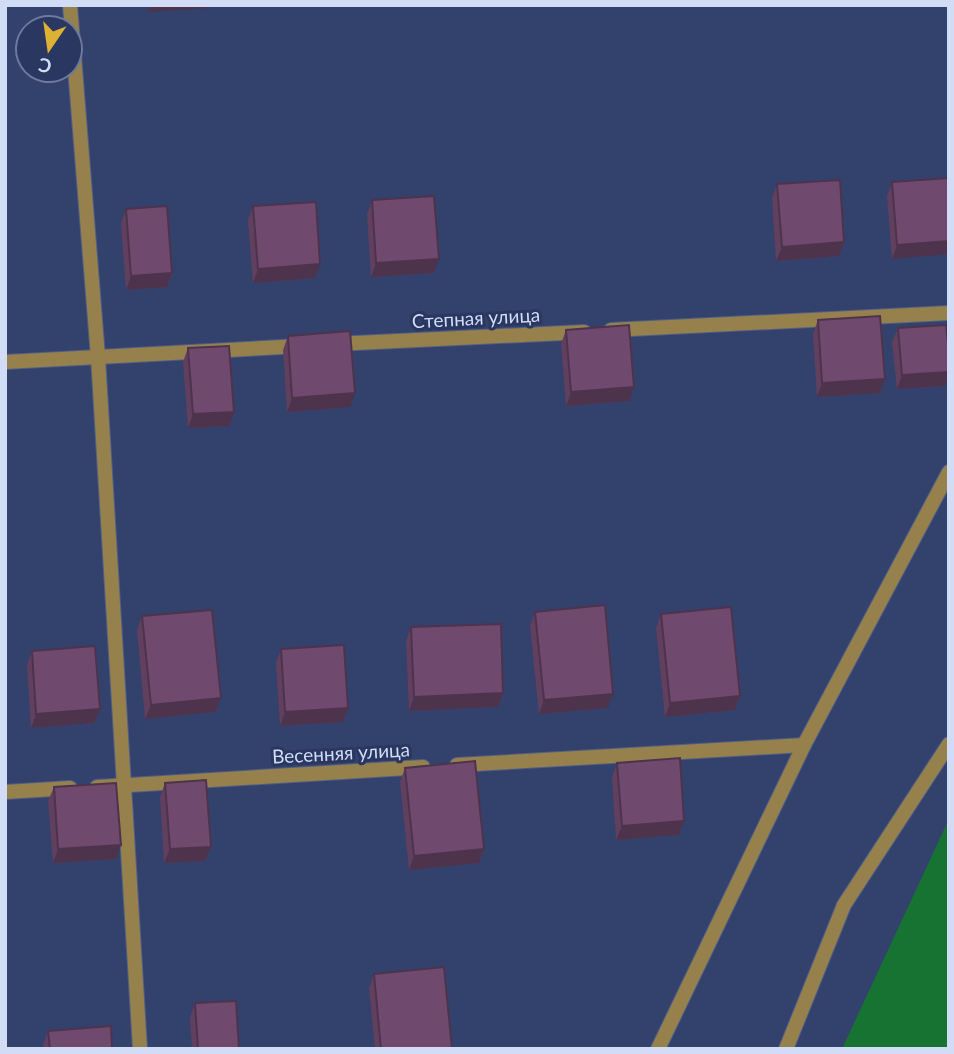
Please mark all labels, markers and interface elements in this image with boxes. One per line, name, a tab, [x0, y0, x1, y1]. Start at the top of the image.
north arrow	[14, 14, 84, 84]
text: С	[36, 53, 54, 79]
street label: Степная улица	[411, 303, 541, 332]
street label: Весенняя улица	[271, 737, 410, 768]

